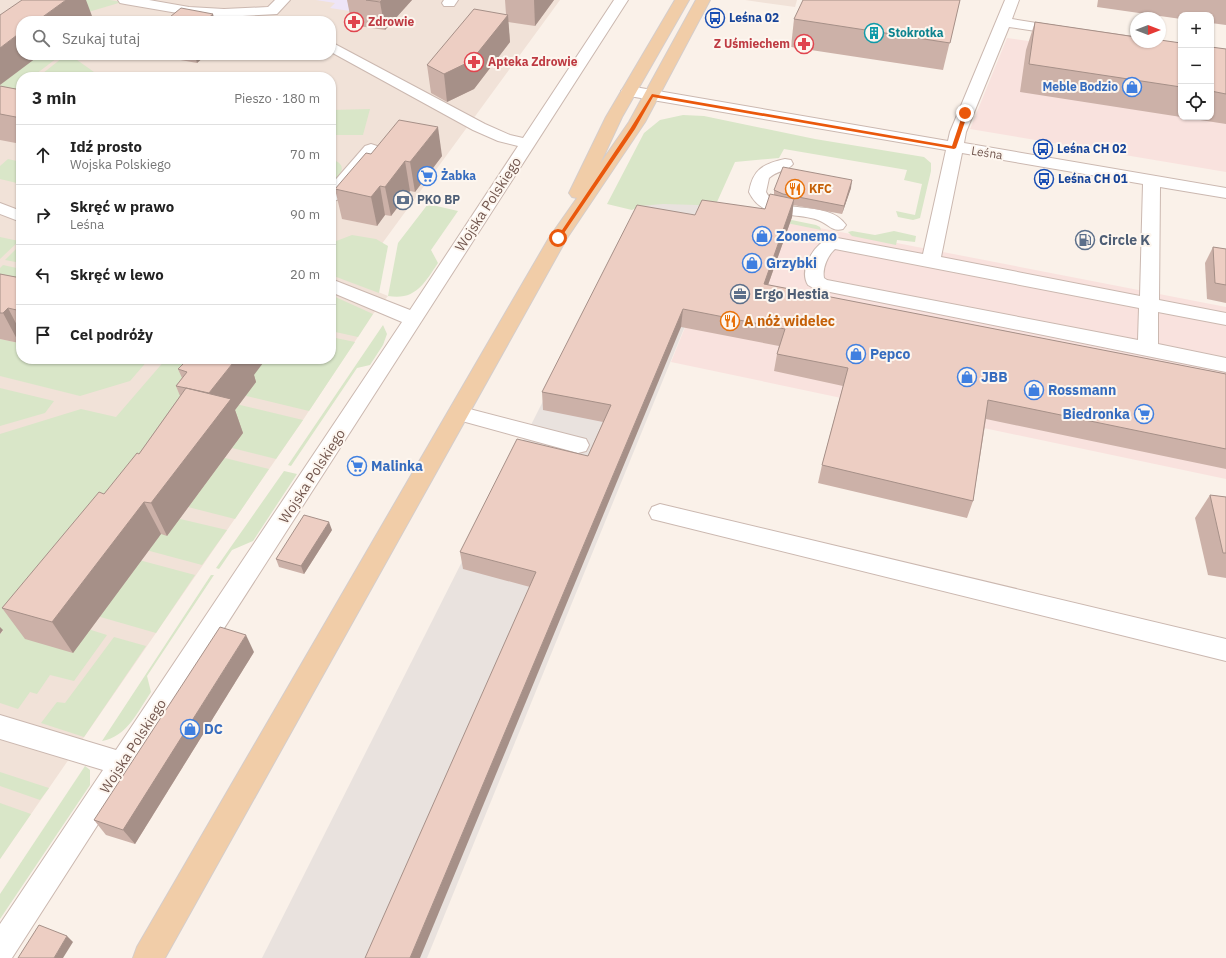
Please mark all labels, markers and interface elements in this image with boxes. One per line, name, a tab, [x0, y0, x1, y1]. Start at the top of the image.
bus stop icon: Leśna 02	[704, 7, 726, 29]
place label: Leśna 02	[729, 10, 779, 25]
pharmacy icon: Zdrowie	[343, 11, 365, 33]
north arrow	[1130, 12, 1166, 48]
map controls	[1178, 12, 1214, 120]
button: +	[1178, 12, 1214, 48]
place label: Zdrowie	[368, 14, 414, 29]
search box	[16, 16, 336, 60]
building icon: Stokrotka	[863, 22, 885, 44]
place label: Stokrotka	[888, 25, 944, 40]
icon: search	[30, 27, 52, 49]
text: Szukaj tutaj	[62, 29, 140, 48]
pharmacy icon: Z Uśmiechem	[793, 33, 815, 55]
place label: Z Uśmiechem	[714, 36, 790, 51]
button: −	[1178, 48, 1214, 84]
pharmacy icon: Apteka Zdrowie	[463, 51, 485, 73]
place label: Apteka Zdrowie	[488, 54, 578, 69]
shop icon: Meble Bodzio	[1121, 76, 1143, 98]
place label: Meble Bodzio	[1042, 79, 1118, 94]
button: locate	[1178, 84, 1214, 120]
text: 3 min	[32, 87, 76, 109]
text: Pieszo · 180 m	[234, 90, 320, 107]
route end	[956, 104, 974, 122]
text: Idź prosto	[70, 137, 142, 156]
bus stop icon: Leśna CH 02	[1032, 138, 1054, 160]
place label: Leśna CH 02	[1057, 141, 1127, 156]
street label: Leśna	[970, 143, 1004, 162]
icon: ahead	[32, 144, 54, 166]
text: 70 m	[290, 146, 320, 163]
street label: Wojska Polskiego	[451, 153, 525, 255]
text: Wojska Polskiego	[70, 156, 171, 173]
supermarket icon: Żabka	[416, 165, 438, 187]
place label: Żabka	[441, 168, 476, 183]
bus stop icon: Leśna CH 01	[1033, 168, 1055, 190]
place label: Leśna CH 01	[1058, 171, 1128, 186]
restaurant icon: KFC	[784, 178, 806, 200]
place label: KFC	[809, 181, 832, 196]
bank icon: PKO BP	[392, 189, 414, 211]
place label: PKO BP	[417, 192, 460, 207]
text: Skręć w prawo	[70, 197, 174, 216]
icon: right	[32, 204, 54, 226]
text: 90 m	[290, 206, 320, 223]
text: Leśna	[70, 216, 104, 233]
shop icon: Zoonemo	[751, 225, 773, 247]
place label: Zoonemo	[776, 227, 837, 245]
route start	[549, 229, 567, 247]
fuel station icon: Circle K	[1074, 229, 1096, 251]
place label: Circle K	[1099, 231, 1150, 249]
shop icon: Grzybki	[741, 252, 763, 274]
place label: Grzybki	[766, 254, 817, 272]
icon: left	[32, 264, 54, 286]
text: Skręć w lewo	[70, 265, 164, 284]
text: 20 m	[290, 266, 320, 283]
office icon: Ergo Hestia	[729, 283, 751, 305]
place label: Ergo Hestia	[754, 285, 829, 303]
restaurant icon: A nóż widelec	[719, 310, 741, 332]
place label: A nóż widelec	[744, 312, 835, 330]
icon: arrive	[32, 324, 54, 346]
text: Cel podróży	[70, 325, 153, 344]
shop icon: Pepco	[845, 343, 867, 365]
place label: Pepco	[870, 345, 910, 363]
shop icon: JBB	[956, 366, 978, 388]
place label: JBB	[981, 368, 1008, 386]
shop icon: Rossmann	[1023, 379, 1045, 401]
place label: Rossmann	[1048, 381, 1116, 399]
supermarket icon: Biedronka	[1133, 403, 1155, 425]
place label: Biedronka	[1062, 405, 1130, 423]
street label: Wojska Polskiego	[275, 425, 349, 527]
supermarket icon: Malinka	[346, 455, 368, 477]
place label: Malinka	[371, 457, 423, 475]
street label: Wojska Polskiego	[96, 695, 170, 797]
shop icon: DC	[179, 718, 201, 740]
place label: DC	[204, 720, 223, 738]

